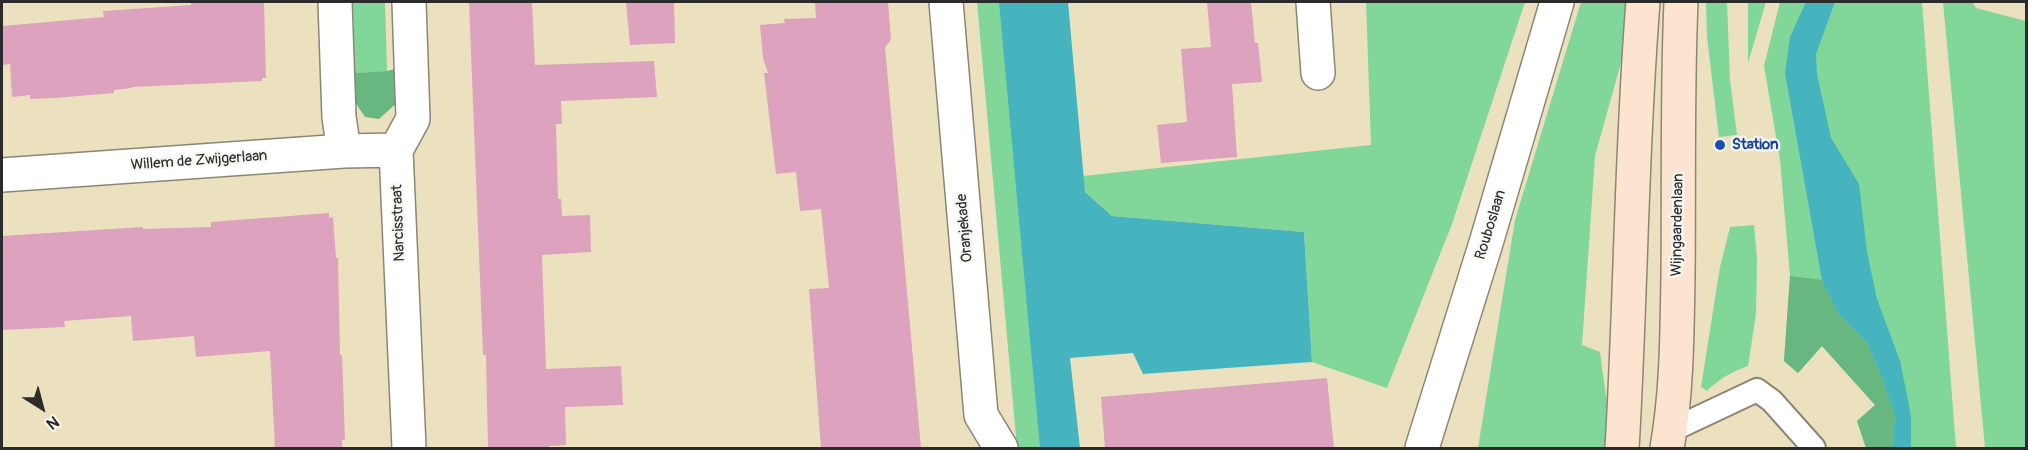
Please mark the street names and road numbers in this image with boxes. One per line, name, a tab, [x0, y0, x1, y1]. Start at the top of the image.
street label: Willem de Zwijgerlaan	[130, 147, 268, 175]
street label: Wijngaardenlaan	[1668, 173, 1688, 277]
street label: Narcisstraat	[389, 184, 409, 262]
street label: Rouboslaan	[1472, 188, 1510, 262]
street label: Oranjekade	[953, 193, 977, 263]

